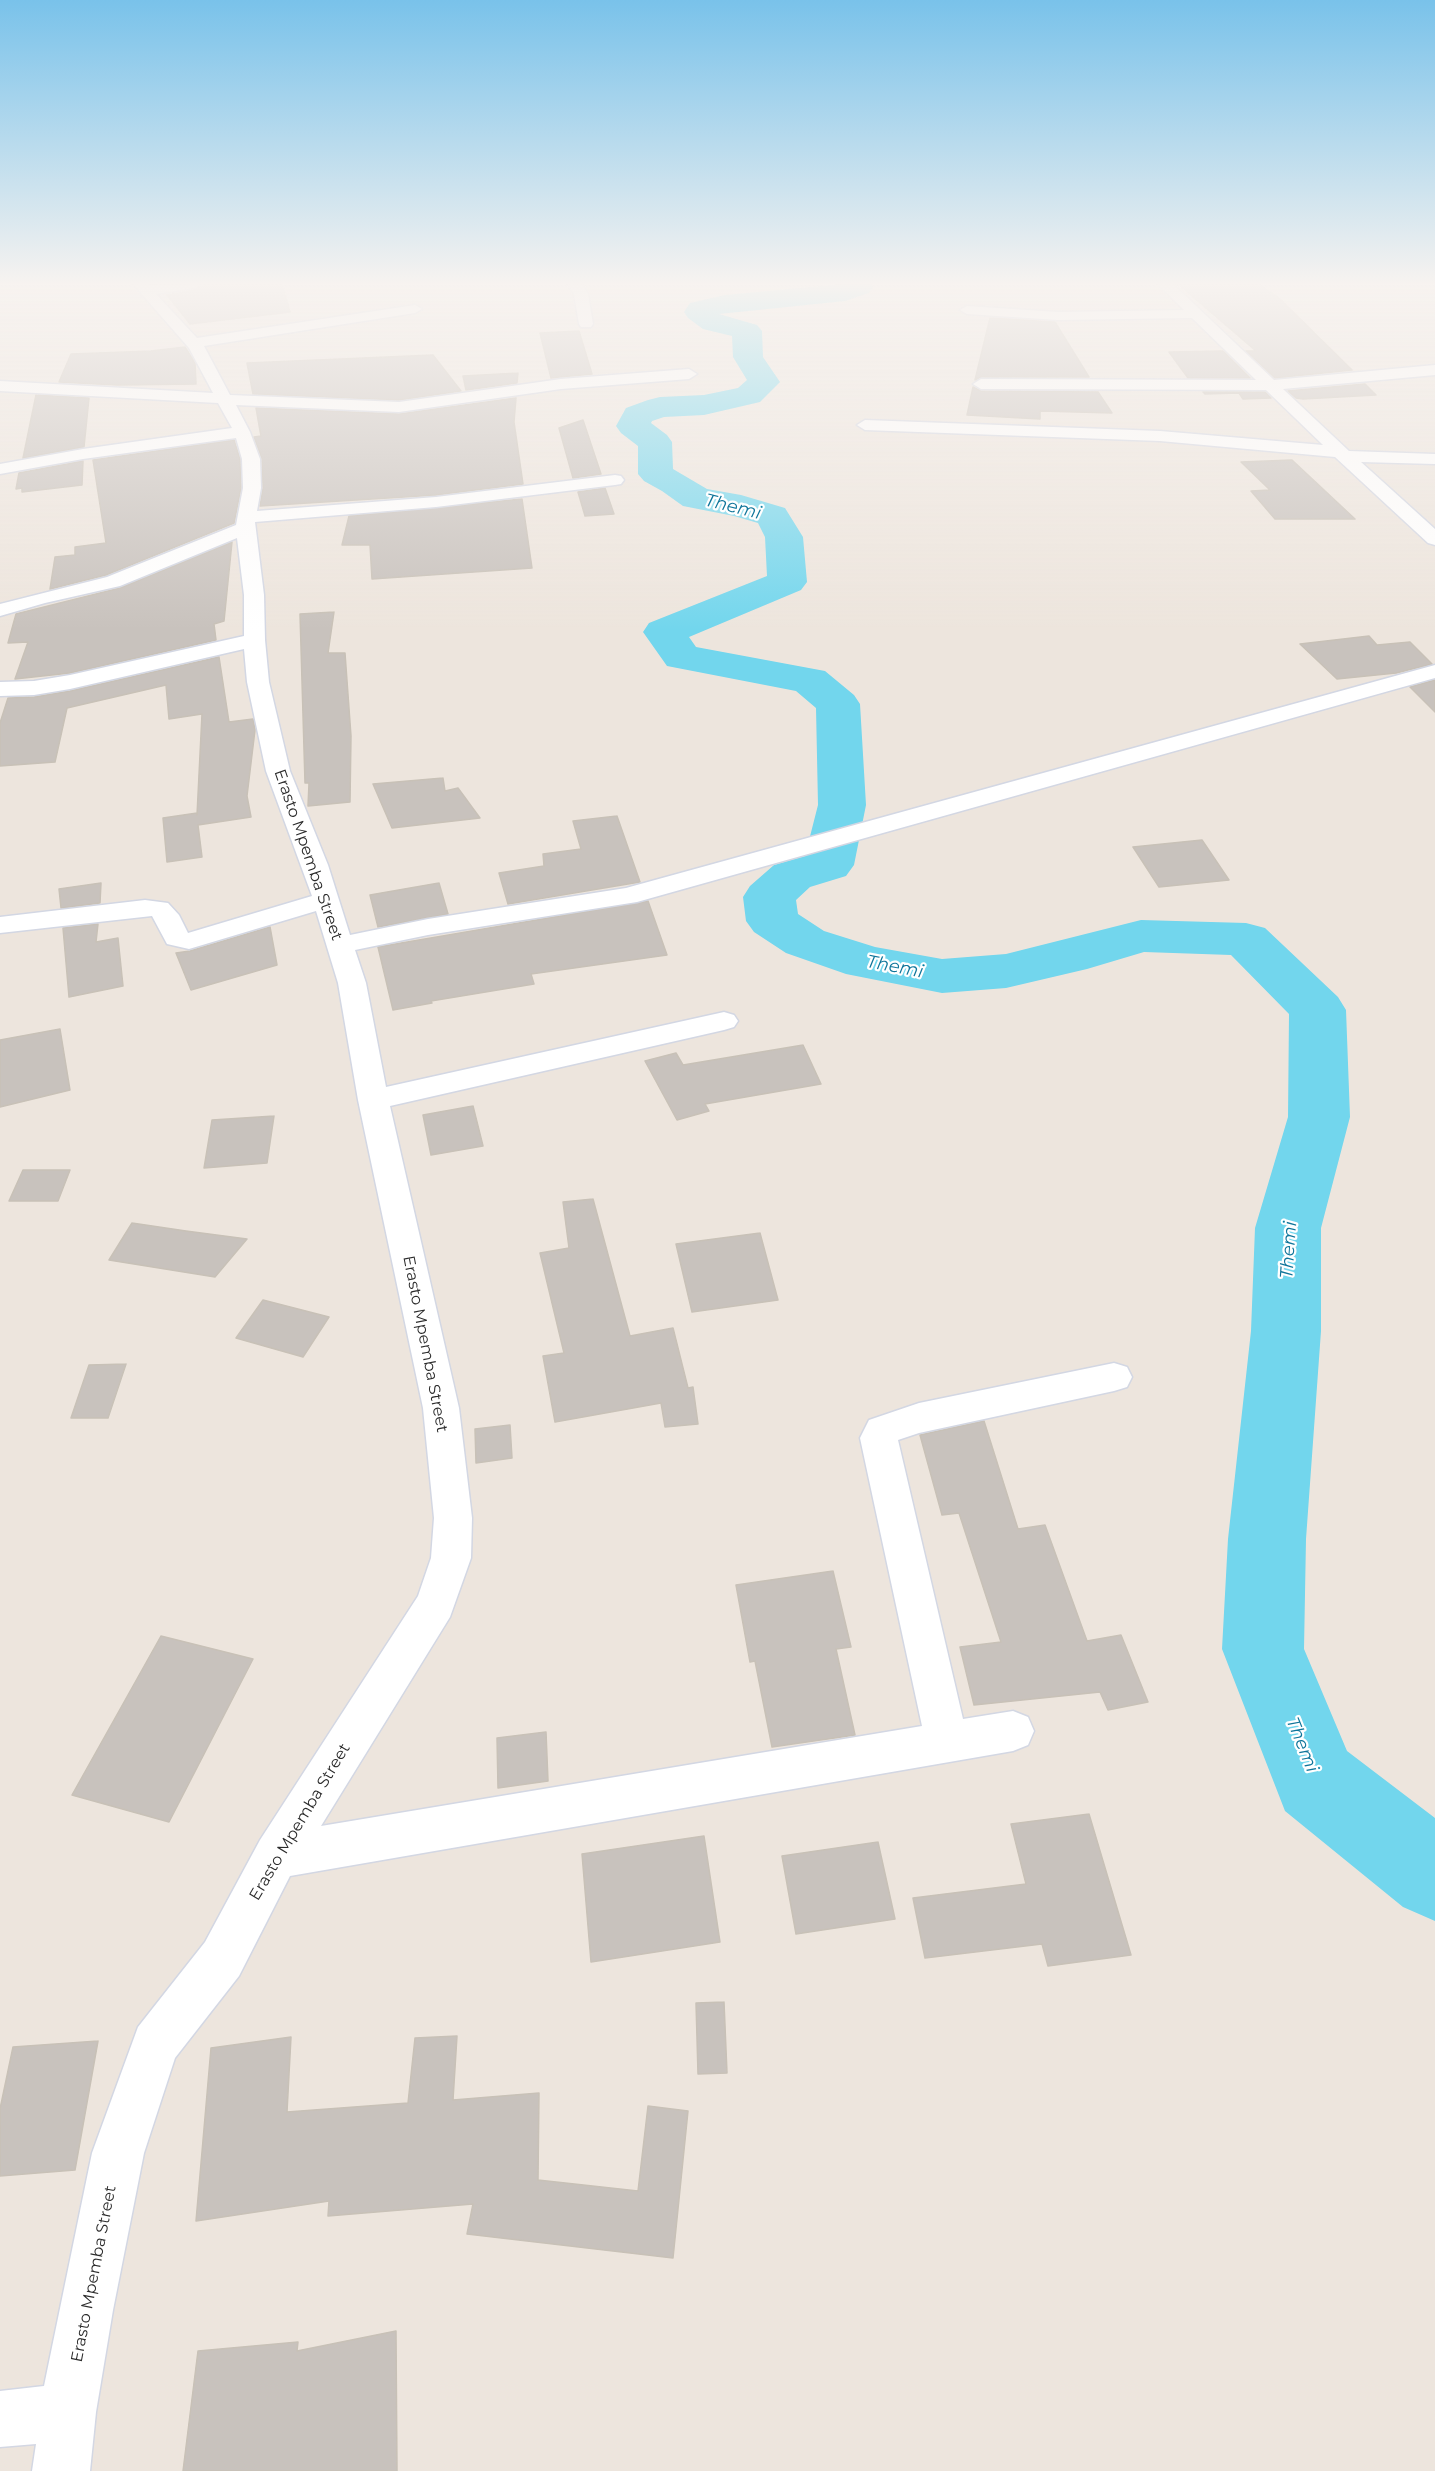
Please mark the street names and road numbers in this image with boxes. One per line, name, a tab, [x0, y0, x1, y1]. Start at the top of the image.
street label: Erasto Mpemba Street	[270, 767, 346, 943]
street label: Erasto Mpemba Street	[398, 1254, 452, 1434]
street label: Erasto Mpemba Street	[245, 1740, 355, 1904]
street label: Erasto Mpemba Street	[67, 2184, 121, 2364]

